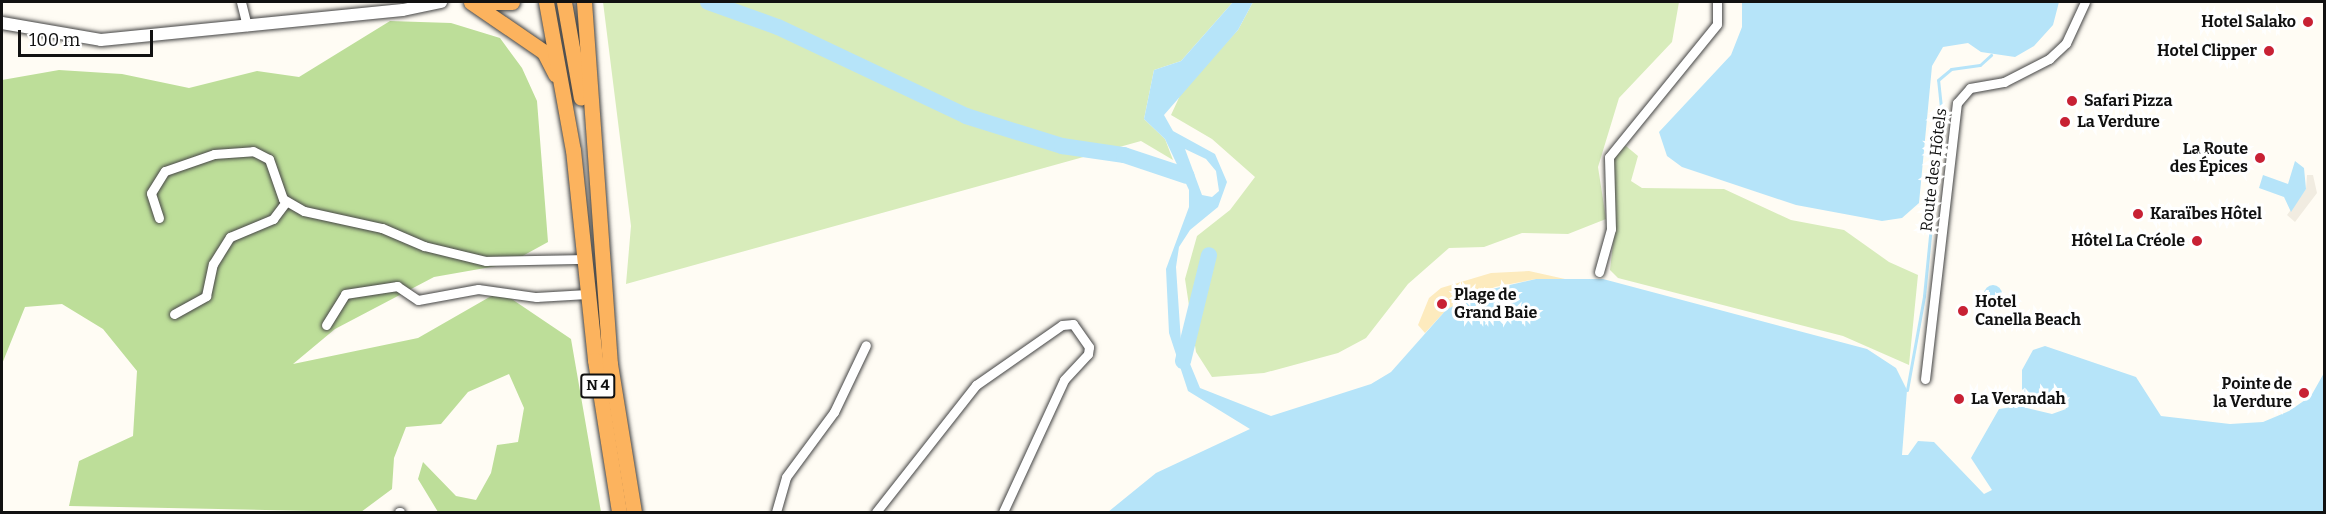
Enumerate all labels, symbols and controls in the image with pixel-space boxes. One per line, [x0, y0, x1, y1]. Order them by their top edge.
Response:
place label: Hotel Salako [2201, 12, 2296, 32]
marker: Hotel Salako [2301, 15, 2315, 29]
scale bar [21, 18, 156, 56]
text: 100 m [29, 29, 80, 51]
place label: Hotel Clipper [2157, 41, 2257, 61]
marker: Hotel Clipper [2262, 44, 2276, 58]
place label: Safari Pizza [2084, 91, 2172, 111]
marker: Safari Pizza [2065, 94, 2079, 108]
street label: Route des Hôtels [1917, 107, 1951, 233]
place label: La Verdure [2077, 112, 2160, 132]
marker: La Verdure [2058, 115, 2072, 129]
place label: La Route des Épices [2170, 139, 2248, 177]
marker: La Route des Épices [2253, 151, 2267, 165]
place label: Karaïbes Hôtel [2150, 204, 2262, 224]
marker: Karaïbes Hôtel [2131, 207, 2145, 221]
place label: Hôtel La Créole [2071, 231, 2185, 251]
marker: Hôtel La Créole [2190, 234, 2204, 248]
place label: Plage de Grand Baie [1454, 285, 1537, 323]
place label: Hotel Canella Beach [1975, 292, 2081, 330]
marker: Plage de Grand Baie [1435, 297, 1449, 311]
marker: Hotel Canella Beach [1956, 304, 1970, 318]
road number: N 4 [580, 374, 616, 398]
place label: Pointe de la Verdure [2213, 374, 2292, 412]
marker: Pointe de la Verdure [2297, 386, 2311, 400]
place label: La Verandah [1971, 389, 2066, 409]
marker: La Verandah [1952, 392, 1966, 406]

